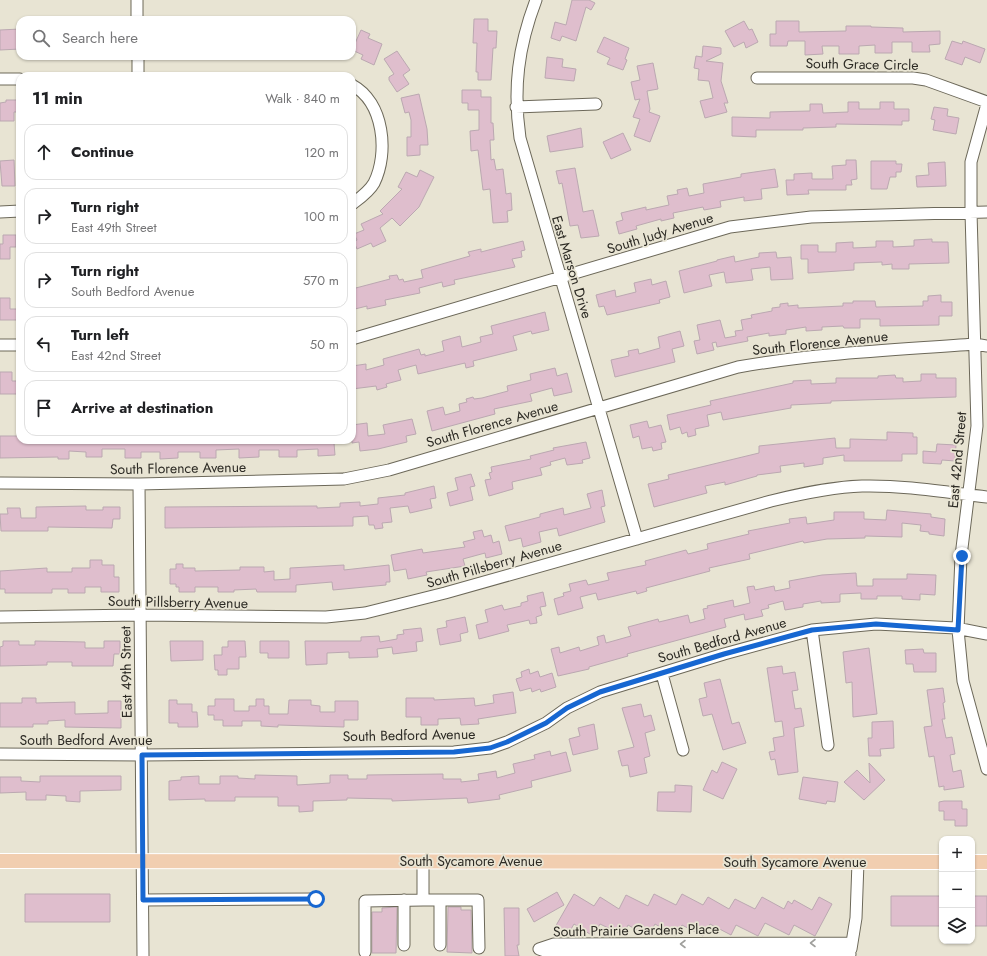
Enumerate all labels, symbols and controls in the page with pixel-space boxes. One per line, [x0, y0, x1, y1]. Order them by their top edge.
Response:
search box [16, 16, 356, 60]
icon: search [30, 27, 52, 49]
text: Search here [62, 27, 138, 49]
street label: South Grace Circle [805, 53, 919, 75]
text: 11 min [32, 86, 83, 110]
text: Walk · 840 m [265, 89, 340, 108]
icon: ahead [33, 141, 55, 163]
text: Continue [71, 141, 134, 163]
text: 120 m [304, 143, 339, 162]
text: Turn right [71, 196, 139, 218]
icon: right [33, 205, 55, 227]
text: 100 m [304, 207, 339, 226]
street label: South Judy Avenue [604, 207, 716, 259]
street label: East Marson Drive [547, 213, 597, 321]
text: East 49th Street [71, 218, 157, 237]
text: Turn right [71, 260, 139, 282]
icon: right [33, 269, 55, 291]
text: 570 m [303, 271, 339, 290]
text: South Bedford Avenue [71, 282, 194, 301]
text: Turn left [71, 324, 129, 346]
street label: South Florence Avenue [751, 326, 889, 360]
icon: left [33, 333, 55, 355]
text: 50 m [310, 335, 339, 354]
text: East 42nd Street [71, 346, 161, 365]
street label: South Florence Avenue [424, 396, 560, 452]
icon: arrive [33, 397, 55, 419]
text: Arrive at destination [71, 397, 213, 419]
street label: East 42nd Street [943, 410, 971, 509]
street label: South Florence Avenue [110, 457, 246, 479]
street label: South Pillsberry Avenue [424, 535, 564, 593]
route end [953, 547, 971, 565]
street label: South Pillsberry Avenue [108, 591, 248, 613]
street label: South Bedford Avenue [655, 612, 789, 668]
street label: East 49th Street [115, 625, 137, 718]
street label: South Bedford Avenue [342, 724, 476, 746]
street label: South Bedford Avenue [20, 730, 152, 750]
map controls [939, 836, 975, 944]
button: + [939, 836, 975, 872]
street label: South Sycamore Avenue [400, 851, 542, 871]
street label: South Sycamore Avenue [724, 852, 866, 872]
button: − [939, 872, 975, 908]
route start [307, 890, 325, 908]
button: layers [939, 908, 975, 944]
street label: South Prairie Gardens Place [553, 919, 719, 941]
one-way arrow [810, 939, 816, 947]
one-way arrow [680, 940, 686, 948]

